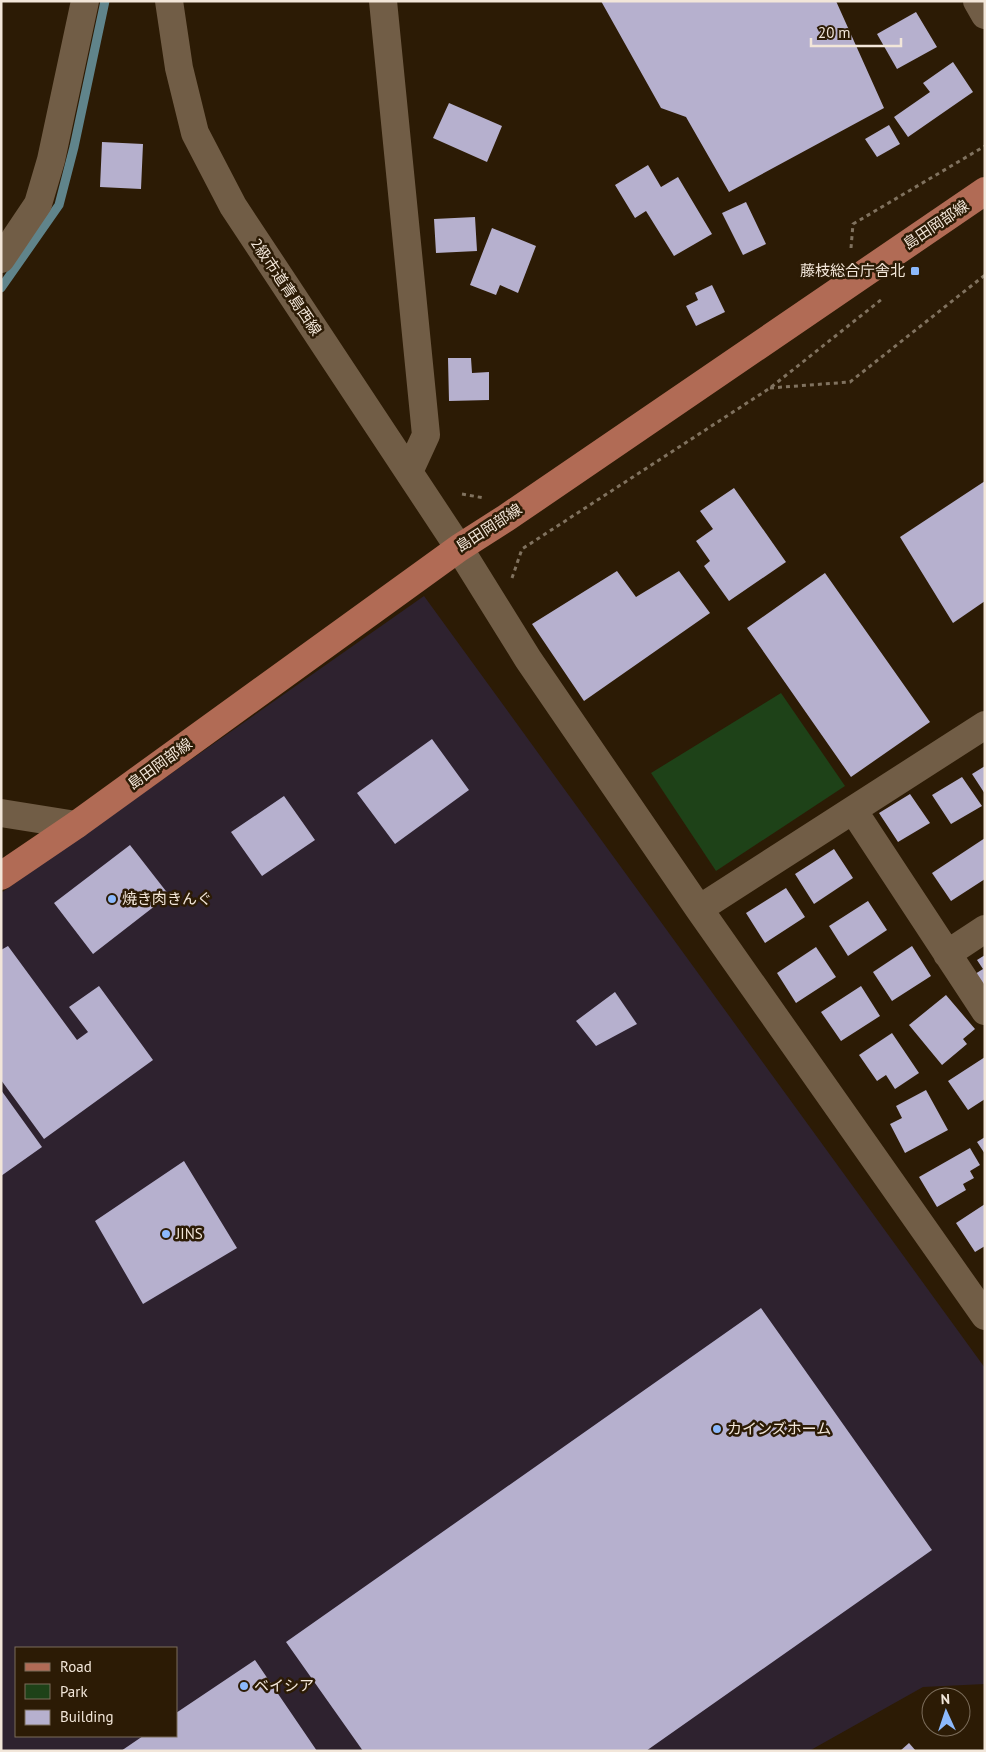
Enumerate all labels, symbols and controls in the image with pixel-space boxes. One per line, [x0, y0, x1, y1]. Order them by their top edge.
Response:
scale bar [811, 15, 901, 47]
text: 20 m [818, 23, 851, 42]
street label: 島田岡部線 [899, 196, 972, 253]
street label: 2級市道青島西線 [247, 234, 326, 339]
place label: 藤枝総合庁舎北 [800, 261, 905, 280]
marker: 藤枝総合庁舎北 [909, 265, 921, 277]
street label: 島田岡部線 [452, 499, 525, 556]
street label: 島田岡部線 [124, 734, 196, 793]
place label: 焼き肉きんぐ [122, 889, 212, 908]
marker: 焼き肉きんぐ [106, 893, 118, 905]
place label: JINS [175, 1224, 203, 1243]
marker: JINS [160, 1228, 172, 1240]
place label: カインズホーム [727, 1419, 831, 1438]
marker: カインズホーム [711, 1423, 723, 1435]
legend [15, 1647, 178, 1737]
text: Road [60, 1657, 92, 1676]
place label: ベイシア [254, 1676, 314, 1695]
marker: ベイシア [238, 1680, 250, 1692]
text: Park [60, 1682, 88, 1701]
north arrow [921, 1687, 971, 1737]
text: N [940, 1690, 950, 1708]
text: Building [60, 1707, 114, 1726]

